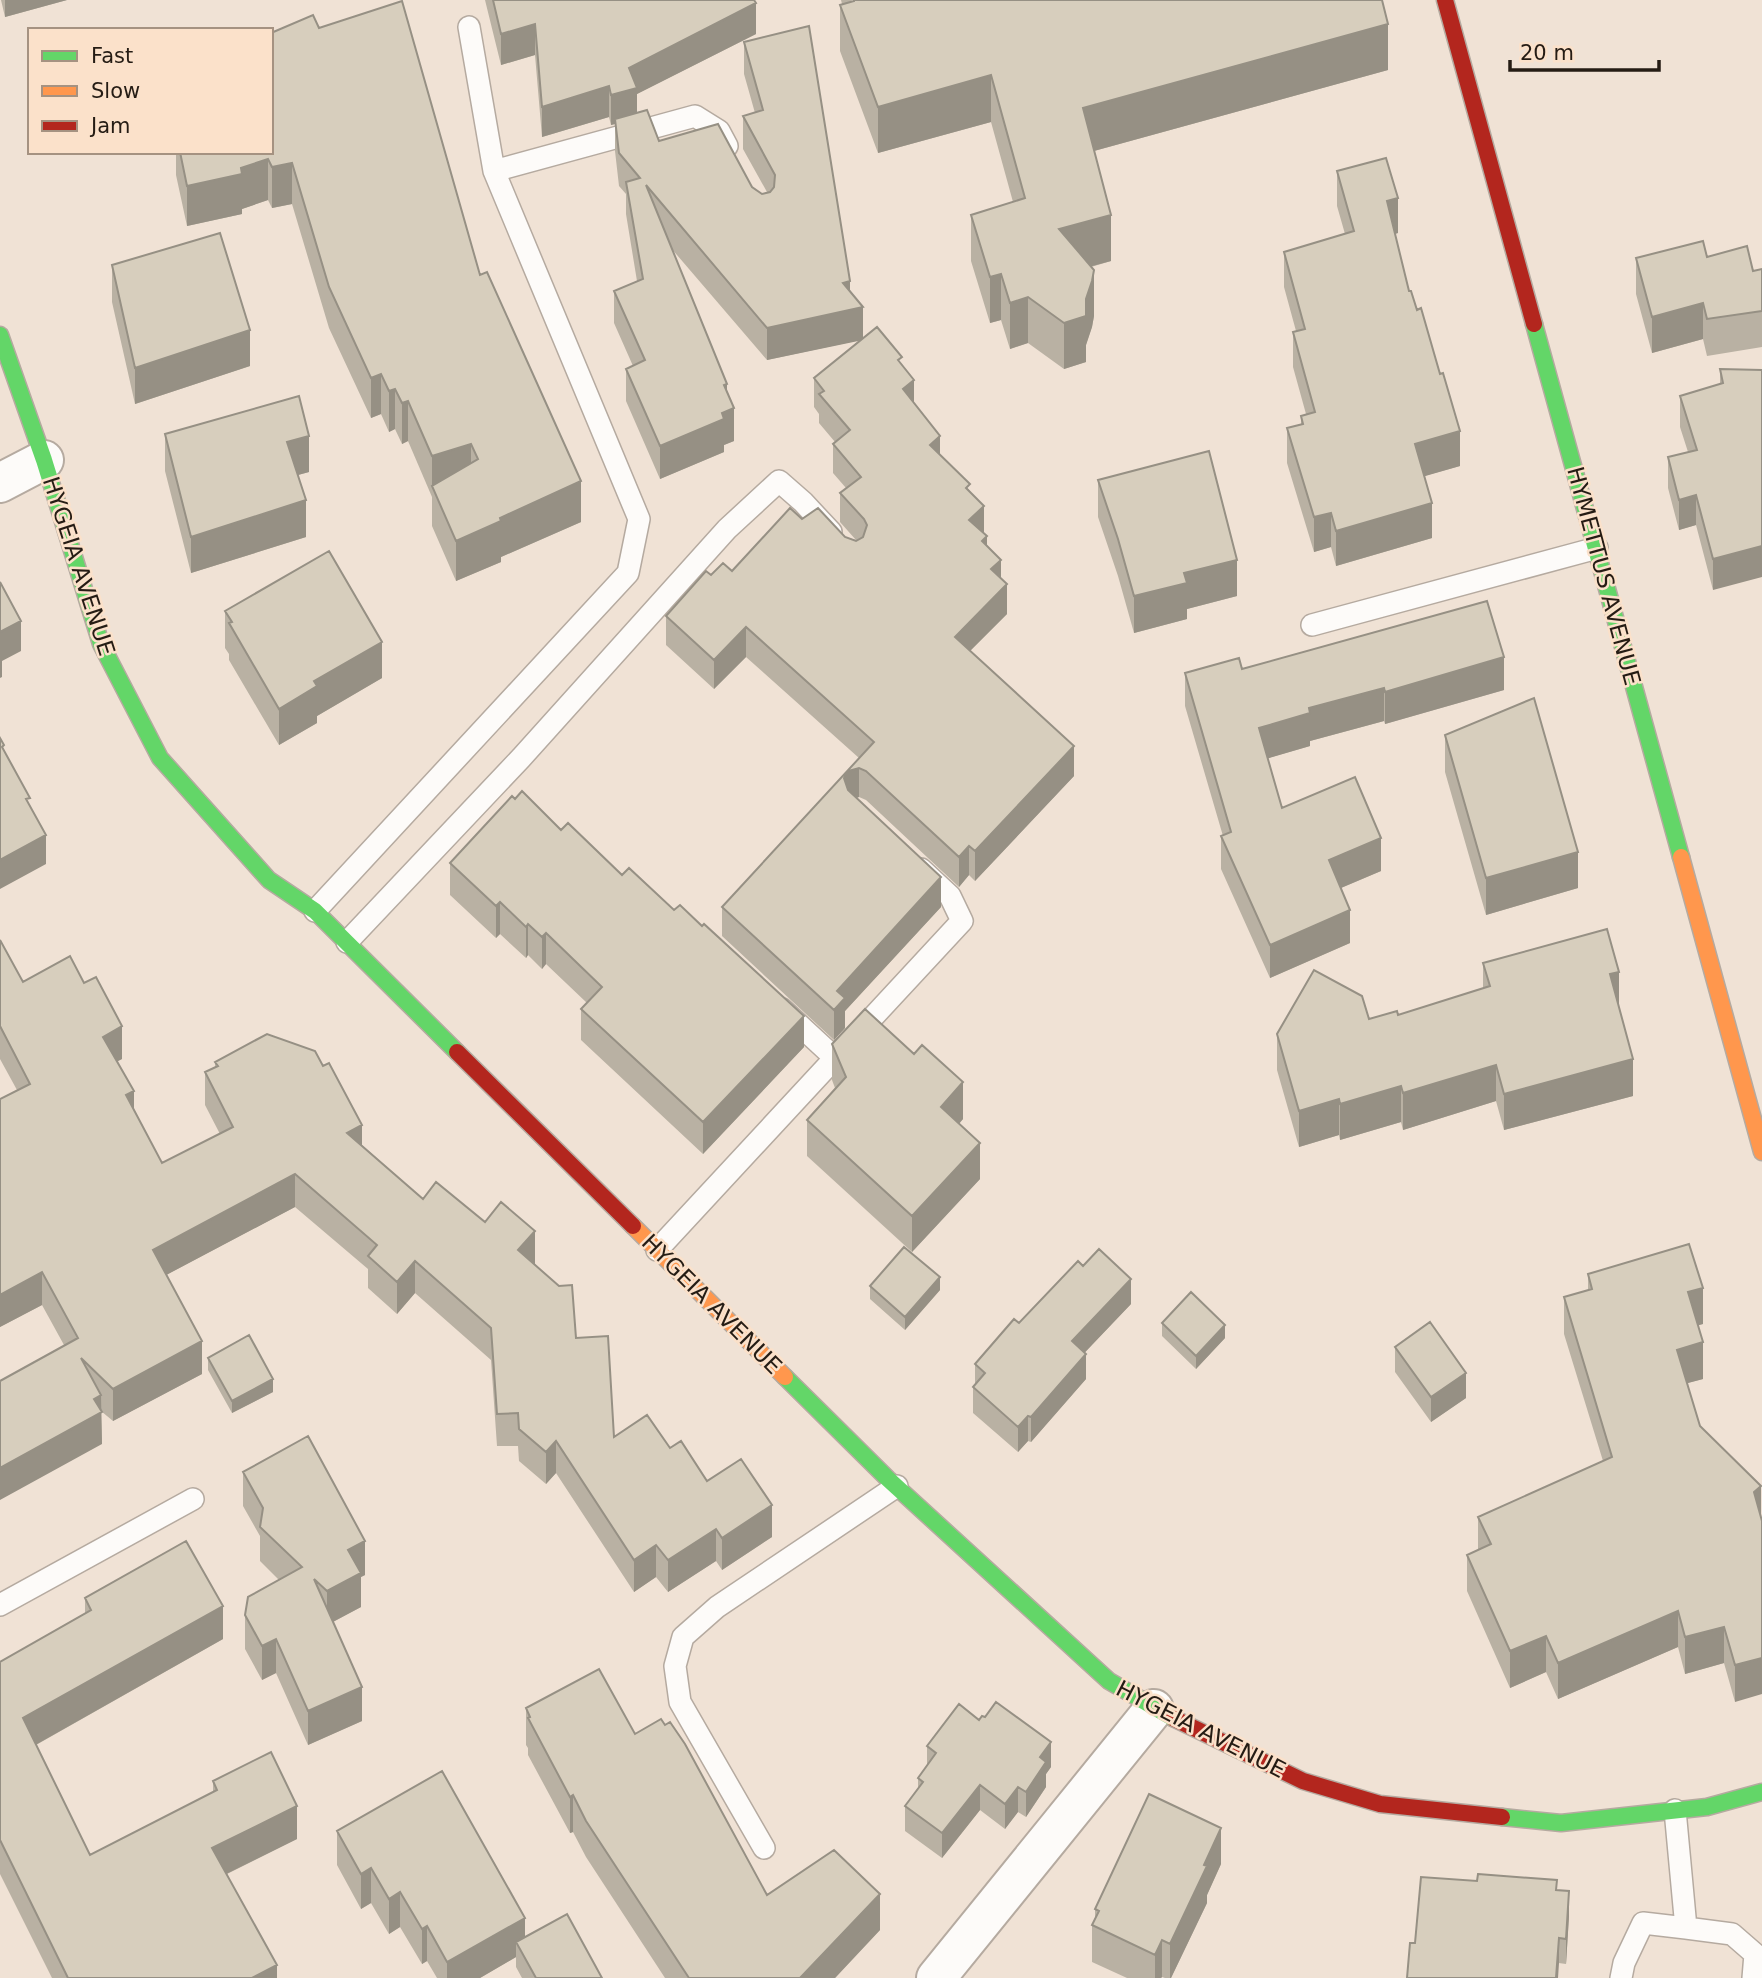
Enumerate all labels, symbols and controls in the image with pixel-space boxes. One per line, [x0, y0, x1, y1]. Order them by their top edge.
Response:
legend [28, 28, 273, 154]
scale bar [1510, 28, 1659, 72]
text: 20 m [1520, 41, 1574, 65]
text: Fast [91, 44, 133, 68]
text: Slow [91, 79, 140, 103]
text: Jam [89, 114, 131, 138]
street label: HYMETTUS AVENUE [1562, 464, 1646, 688]
street label: HYGEIA AVENUE [38, 473, 120, 659]
street label: HYGEIA AVENUE [637, 1229, 787, 1379]
street label: HYGEIA AVENUE [1112, 1675, 1290, 1783]

